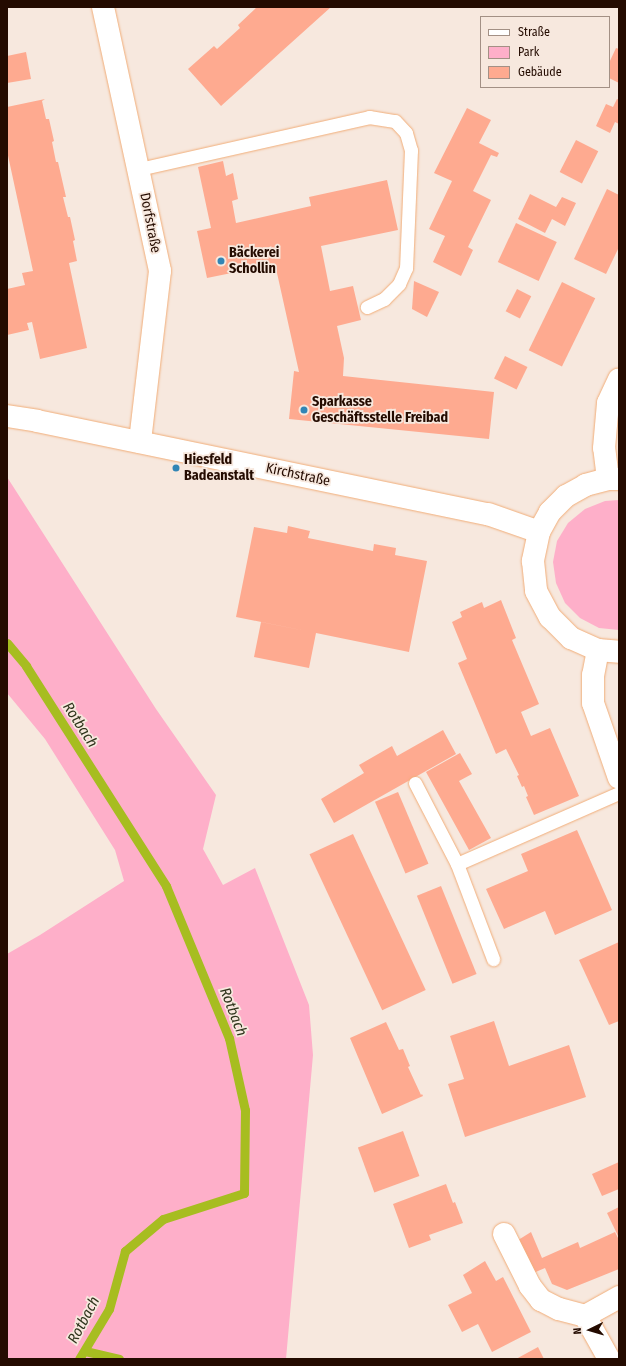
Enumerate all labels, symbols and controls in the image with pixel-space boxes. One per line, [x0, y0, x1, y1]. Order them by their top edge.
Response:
legend [480, 16, 610, 88]
text: Straße [518, 25, 550, 39]
text: Park [518, 45, 539, 59]
text: Gebäude [518, 65, 562, 79]
street label: Dorfstraße [136, 192, 164, 254]
place label: Bäckerei Schollin [229, 245, 279, 278]
marker: Bäckerei Schollin [216, 256, 226, 266]
place label: Sparkasse Geschäftsstelle Freibad [312, 394, 448, 426]
marker: Sparkasse Geschäftsstelle Freibad [299, 405, 309, 415]
place label: Hiesfeld Badeanstalt [184, 452, 254, 484]
street label: Kirchstraße [264, 460, 332, 490]
marker: Hiesfeld Badeanstalt [171, 463, 181, 473]
water label: Rotbach [59, 699, 101, 751]
water label: Rotbach [216, 985, 250, 1039]
water label: Rotbach [64, 1293, 104, 1347]
north arrow [570, 1310, 610, 1350]
text: N [571, 1327, 584, 1335]

